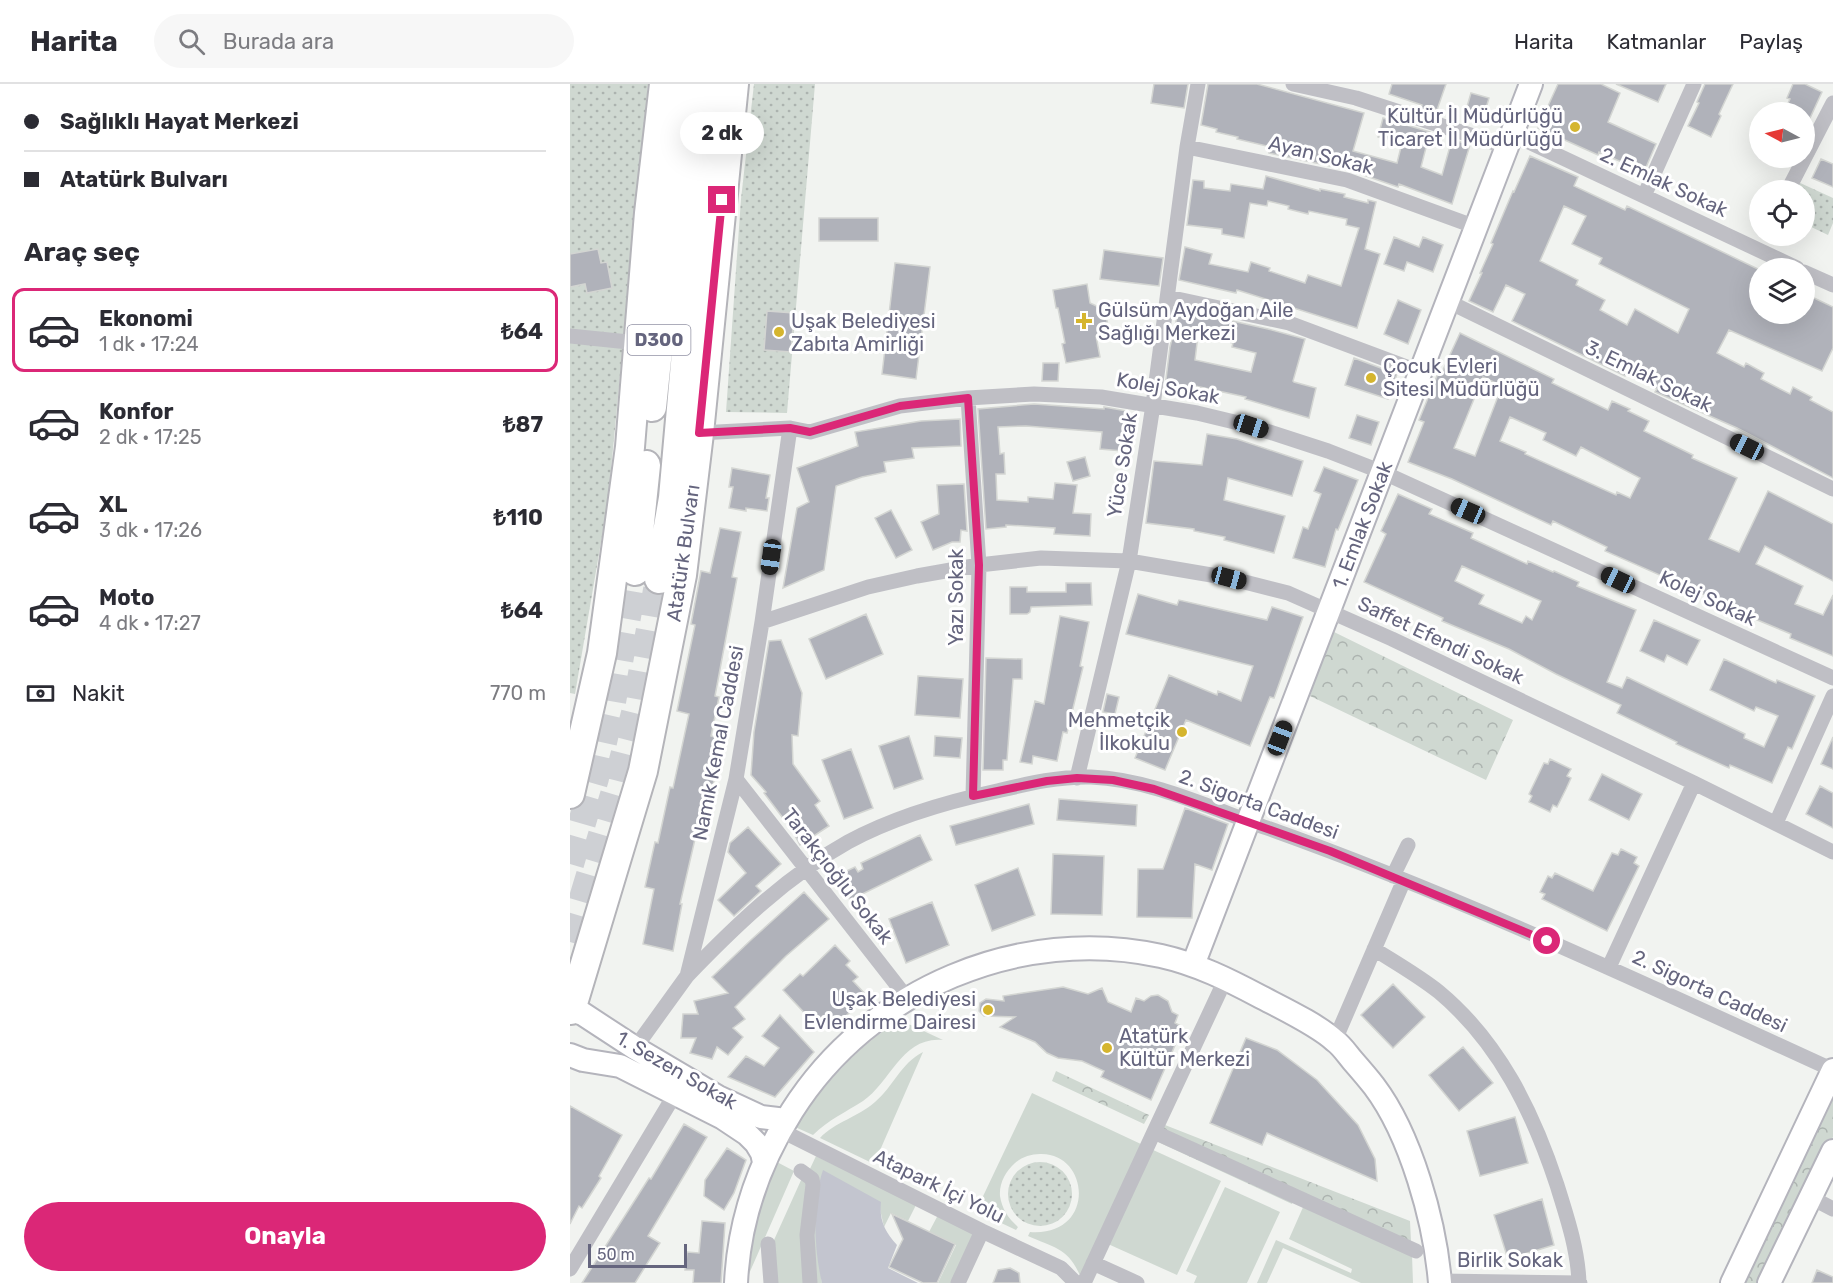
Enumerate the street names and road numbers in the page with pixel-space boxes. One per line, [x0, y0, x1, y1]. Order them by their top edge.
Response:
street label: Ayan Sokak [1266, 130, 1376, 180]
street label: 2. Emlak Sokak [1596, 142, 1732, 222]
road number: D300 [628, 325, 691, 355]
street label: 3. Emlak Sokak [1582, 335, 1717, 417]
street label: Kolej Sokak [1115, 367, 1222, 409]
street label: Yüce Sokak [1102, 410, 1142, 519]
street label: 1. Emlak Sokak [1327, 457, 1398, 592]
street label: Atatürk Bulvarı [661, 483, 705, 623]
street label: Yazı Sokak [944, 548, 968, 646]
street label: Kolej Sokak [1656, 565, 1761, 631]
street label: Saffet Efendi Sokak [1354, 591, 1529, 689]
street label: Namık Kemal Caddesi [687, 643, 749, 843]
street label: 2. Sigorta Caddesi [1176, 764, 1342, 844]
street label: Tarakçıoğlu Sokak [778, 803, 899, 949]
street label: 2. Sigorta Caddesi [1629, 945, 1791, 1037]
street label: 1. Sezen Sokak [612, 1026, 742, 1115]
street label: Atapark İçi Yolu [870, 1144, 1008, 1228]
street label: Birlik Sokak [1457, 1248, 1564, 1272]

